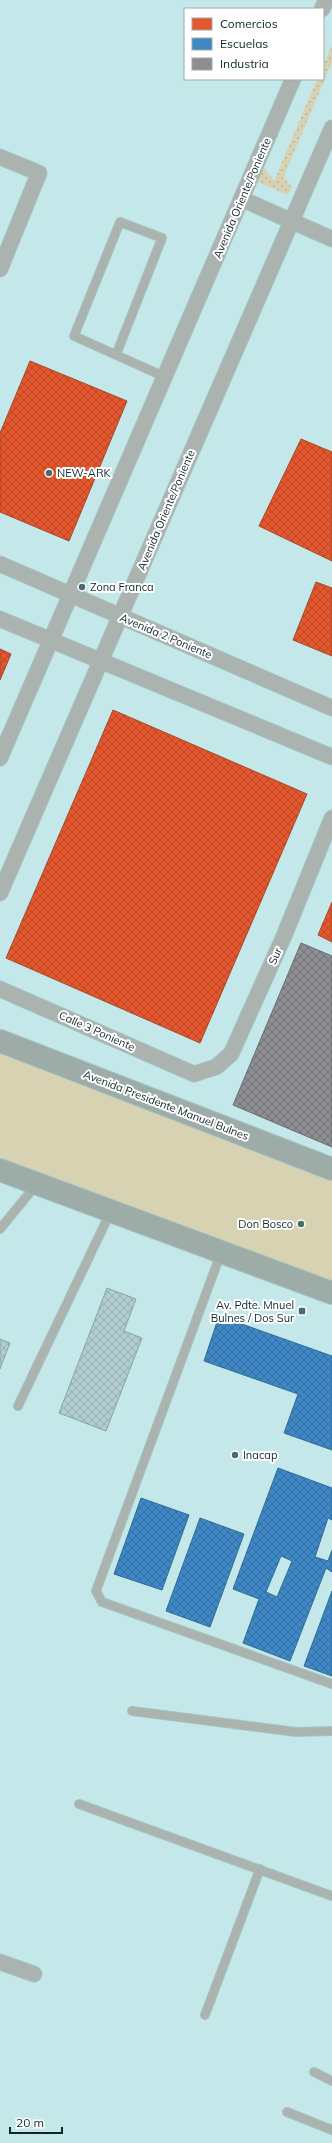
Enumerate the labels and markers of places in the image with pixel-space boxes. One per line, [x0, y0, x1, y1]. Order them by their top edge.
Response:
place label: NEW-ARK [57, 466, 112, 480]
marker: NEW-ARK [44, 468, 54, 478]
place label: Zona Franca [90, 580, 154, 594]
marker: Zona Franca [77, 582, 87, 592]
place label: Don Bosco [238, 1217, 293, 1231]
marker: Don Bosco [296, 1219, 306, 1229]
place label: Av. Pdte. Mnuel Bulnes / Dos Sur [211, 1298, 294, 1325]
marker: Av. Pdte. Mnuel Bulnes / Dos Sur [297, 1306, 307, 1316]
place label: Inacap [243, 1448, 278, 1462]
marker: Inacap [230, 1450, 240, 1460]

